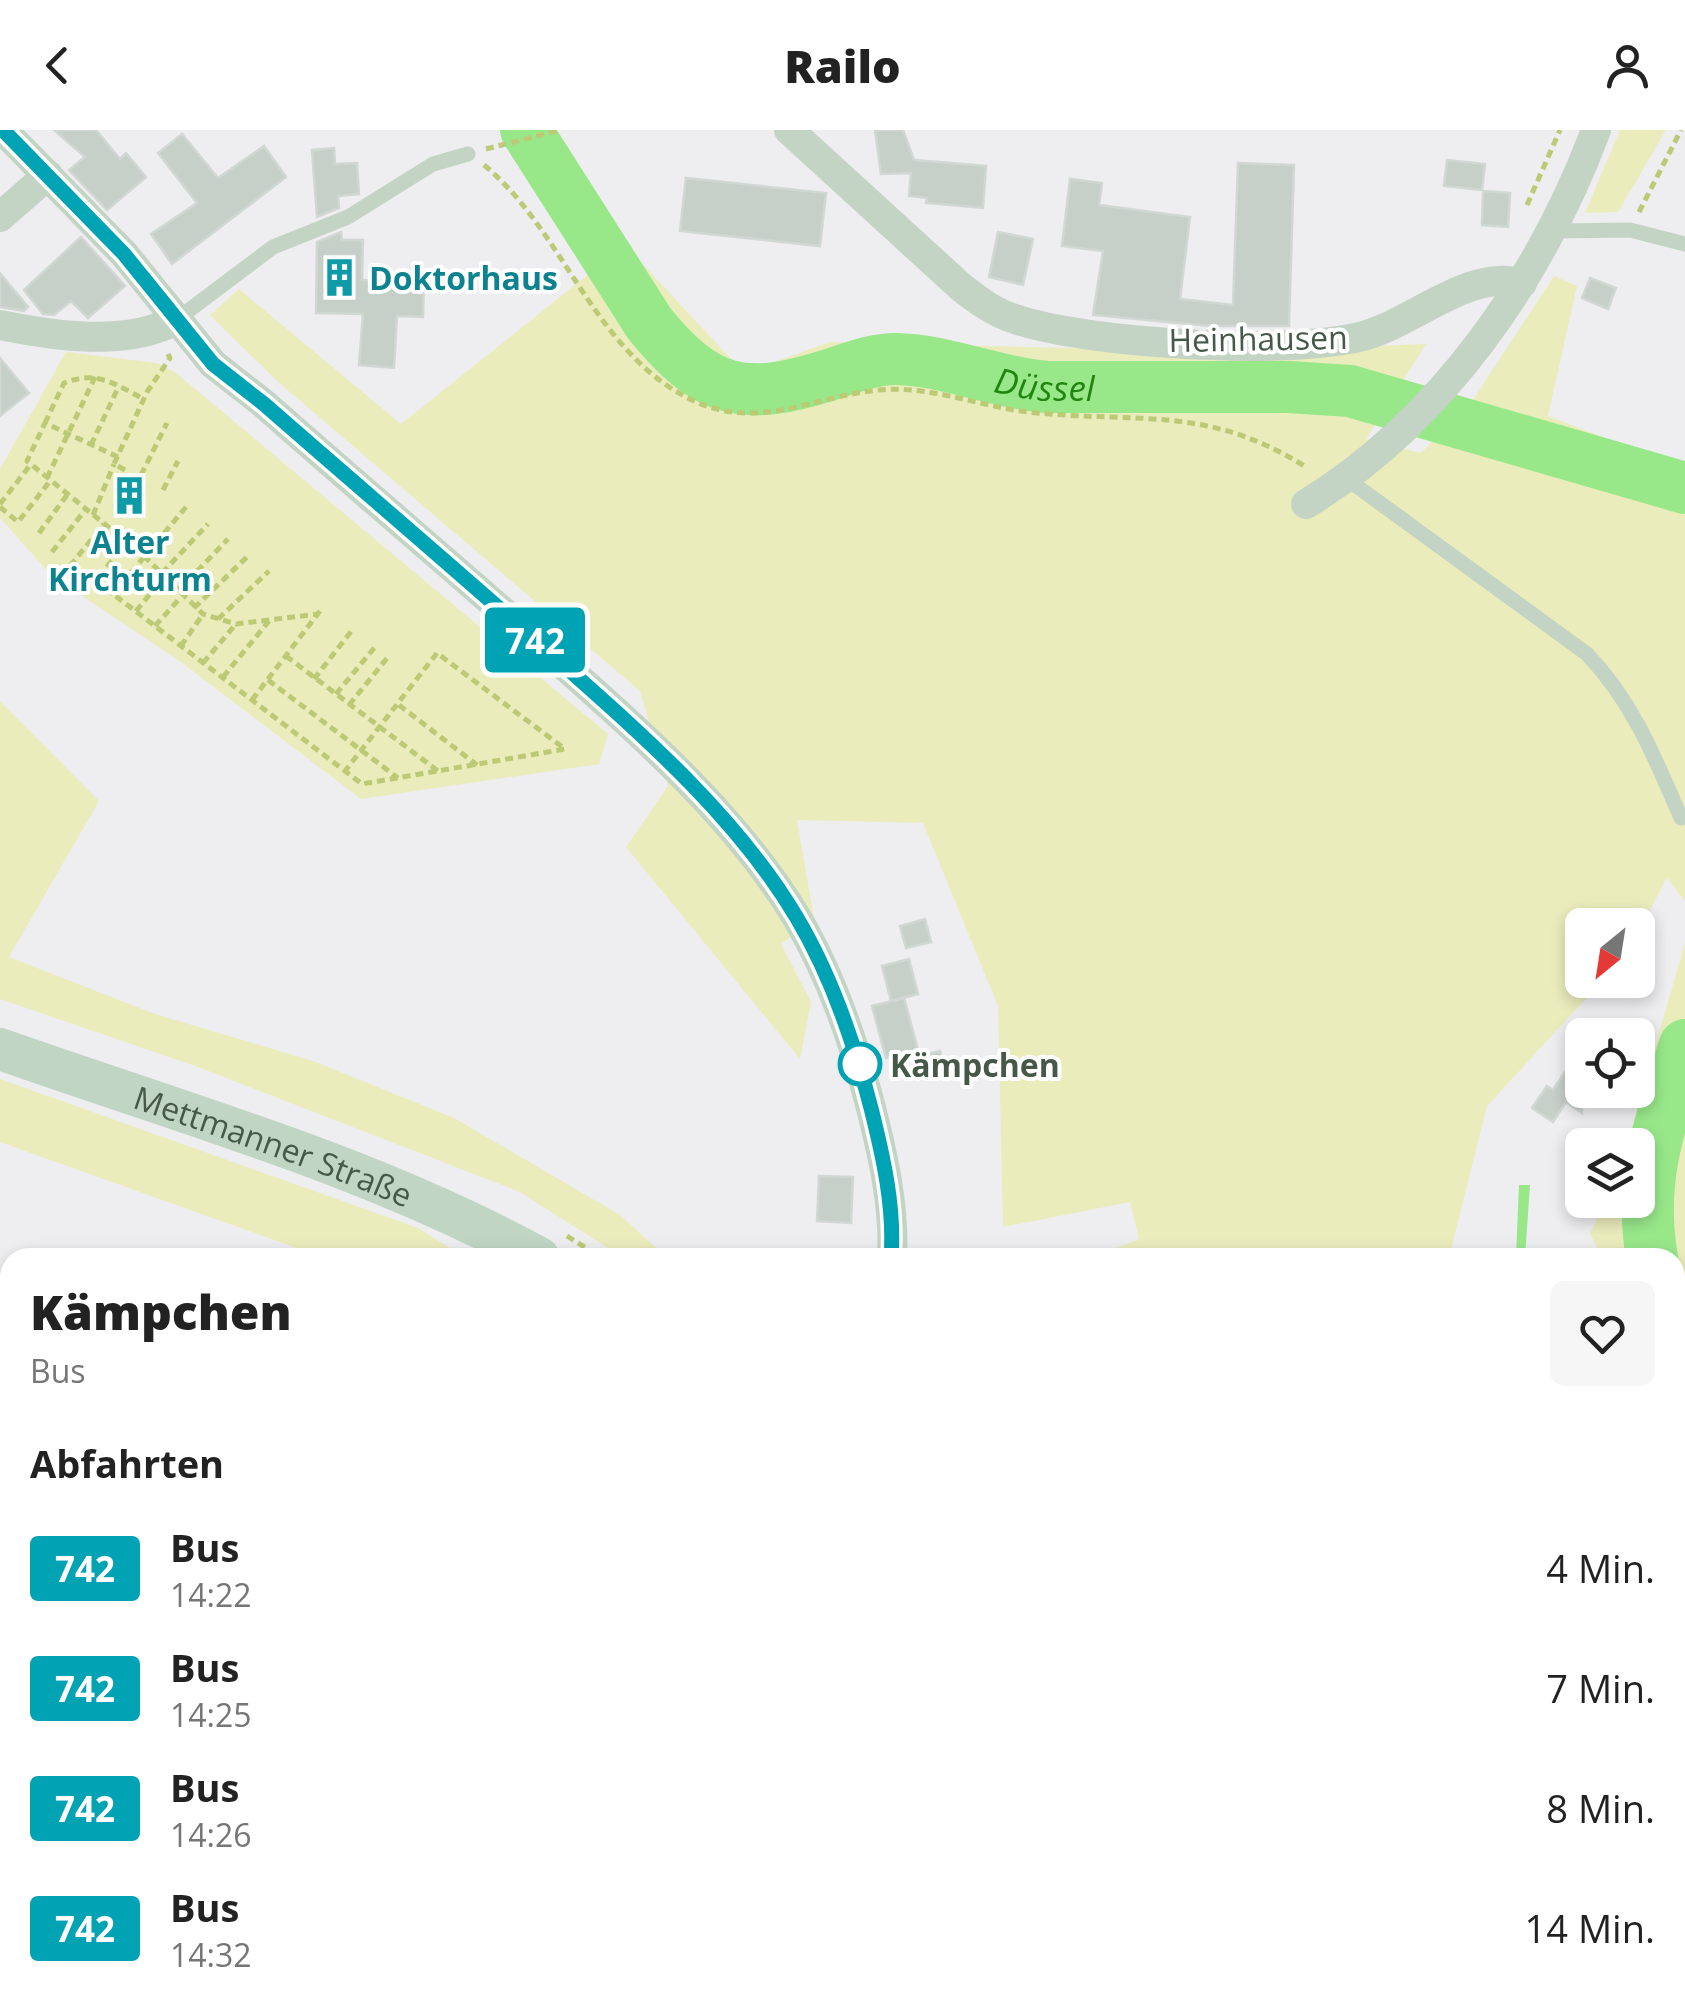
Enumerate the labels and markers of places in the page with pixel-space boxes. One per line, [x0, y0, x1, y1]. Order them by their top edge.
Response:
building icon: Doktorhaus [318, 256, 360, 298]
place label: Doktorhaus [369, 256, 558, 299]
building icon: Alter Kirchturm [109, 475, 151, 517]
place label: Alter Kirchturm [48, 520, 212, 600]
marker: Kämpchen [839, 1043, 881, 1085]
place label: Kämpchen [890, 1043, 1060, 1086]

